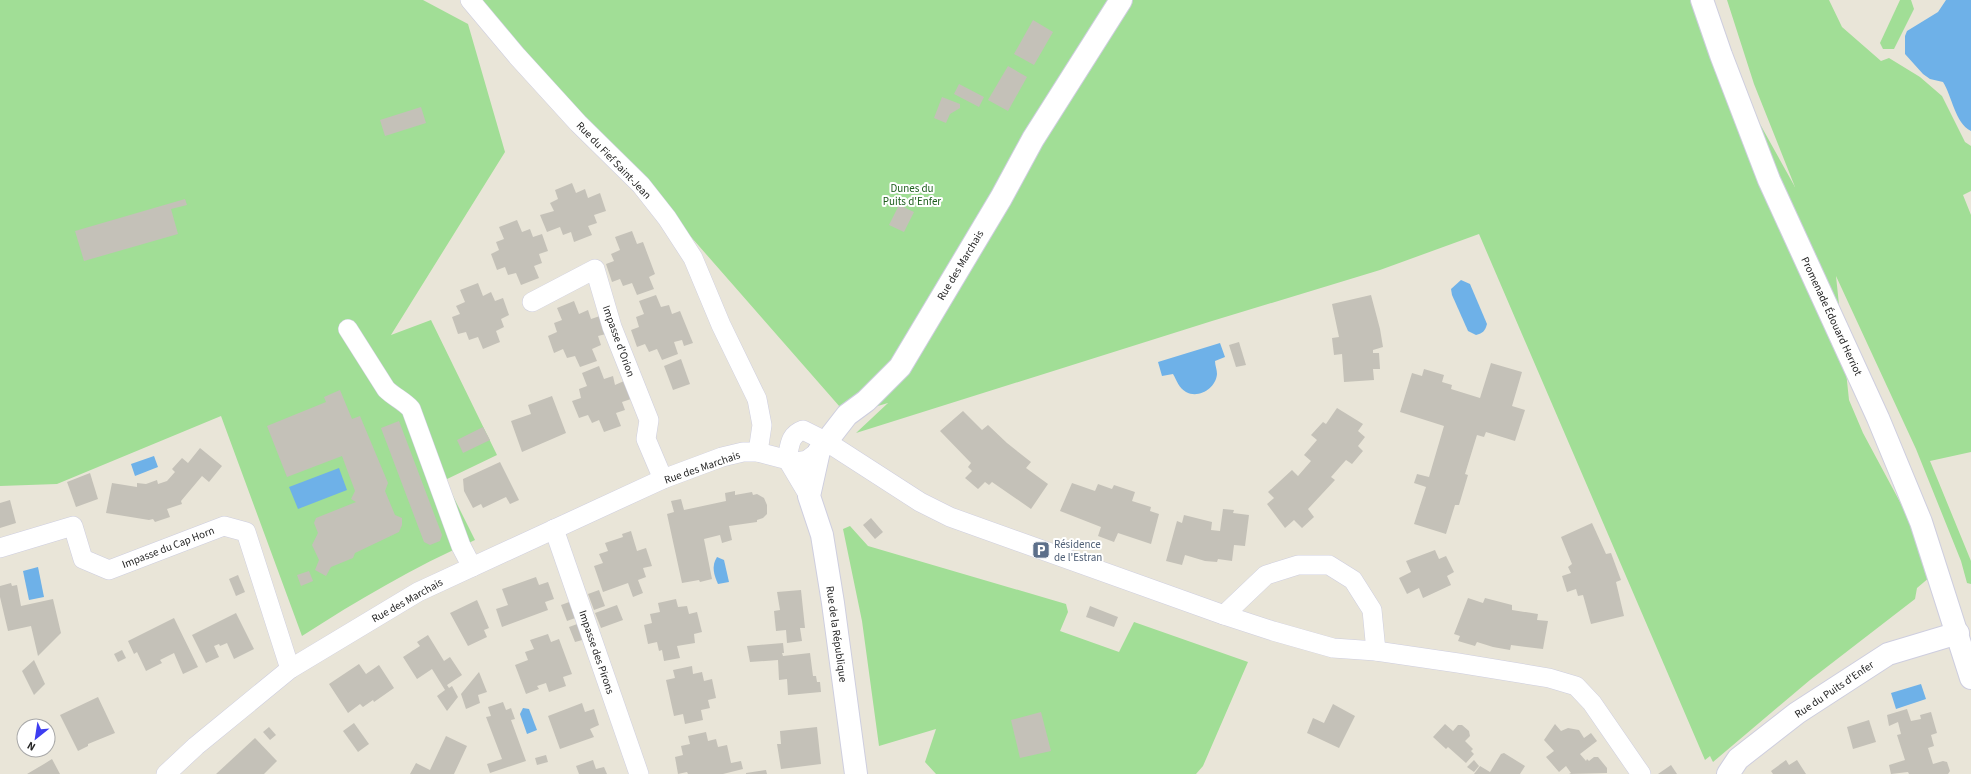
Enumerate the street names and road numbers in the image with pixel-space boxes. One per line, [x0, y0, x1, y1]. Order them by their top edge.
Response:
street label: Rue du Fief Saint-Jean [573, 118, 654, 202]
street label: Rue des Marchais [934, 227, 987, 303]
street label: Promenade Édouard Herriot [1797, 254, 1866, 378]
street label: Impasse d'Orion [599, 303, 638, 379]
street label: Rue des Marchais [662, 447, 742, 487]
street label: Impasse du Cap Horn [120, 523, 217, 572]
street label: Rue des Marchais [369, 574, 446, 626]
street label: Rue de la République [822, 585, 851, 684]
street label: Impasse des Pirons [575, 608, 618, 697]
street label: Rue du Puits d'Enfer [1792, 657, 1877, 722]

